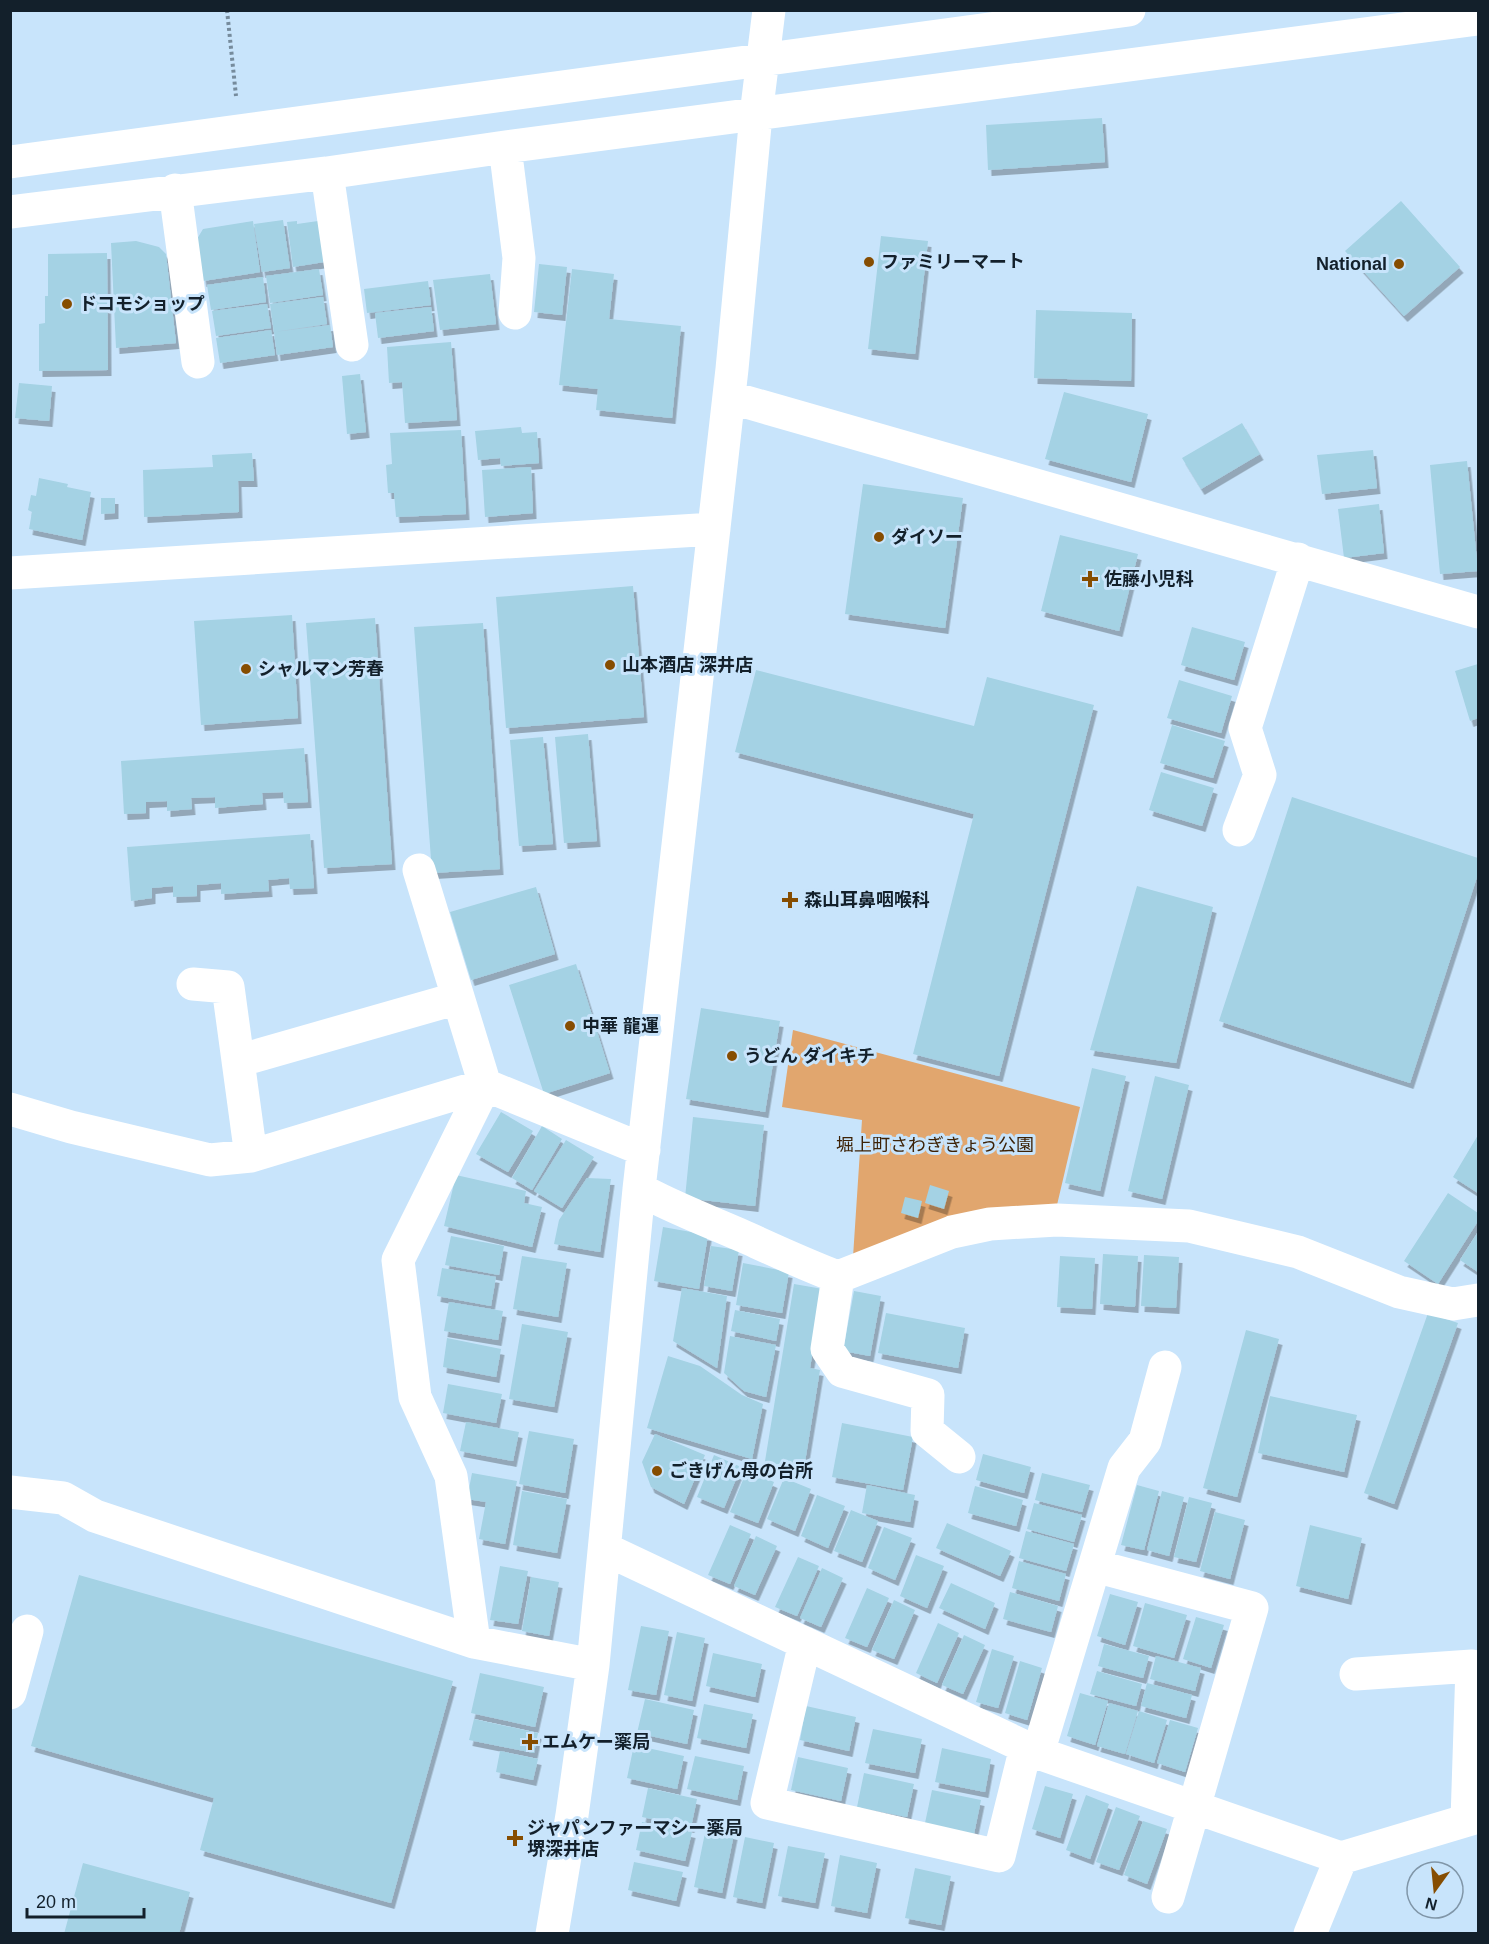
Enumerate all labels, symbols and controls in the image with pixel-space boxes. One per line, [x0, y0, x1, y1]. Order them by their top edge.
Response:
place label: ファミリーマート [881, 252, 1025, 272]
place label: National [1316, 254, 1387, 274]
marker: ファミリーマート [862, 255, 876, 269]
marker: National [1392, 257, 1406, 271]
place label: ドコモショップ [79, 294, 205, 314]
marker: ドコモショップ [60, 297, 74, 311]
place label: ダイソー [891, 527, 963, 547]
marker: ダイソー [872, 530, 886, 544]
place label: 佐藤小児科 [1104, 569, 1194, 589]
marker: 佐藤小児科 [1081, 570, 1099, 588]
place label: 山本酒店 深井店 [622, 655, 753, 675]
marker: 山本酒店 深井店 [603, 658, 617, 672]
place label: シャルマン芳春 [258, 659, 384, 679]
marker: シャルマン芳春 [239, 662, 253, 676]
place label: 森山耳鼻咽喉科 [804, 890, 930, 910]
marker: 森山耳鼻咽喉科 [781, 891, 799, 909]
place label: 中華 龍運 [582, 1016, 659, 1036]
marker: 中華 龍運 [563, 1019, 577, 1033]
place label: うどん ダイキチ [744, 1046, 875, 1066]
marker: うどん ダイキチ [725, 1049, 739, 1063]
park label: 堀上町さわぎきょう公園 [836, 1135, 1034, 1155]
place label: ごきげん母の台所 [669, 1461, 813, 1481]
marker: ごきげん母の台所 [650, 1464, 664, 1478]
place label: エムケー薬局 [542, 1732, 650, 1752]
marker: エムケー薬局 [523, 1735, 537, 1749]
place label: ジャパンファーマシー薬局 堺深井店 [527, 1818, 742, 1859]
marker: ジャパンファーマシー薬局 堺深井店 [508, 1831, 522, 1845]
north arrow [1405, 1860, 1465, 1920]
scale bar [27, 1881, 144, 1919]
text: 20 m [36, 1892, 76, 1912]
text: N [1423, 1894, 1439, 1914]

